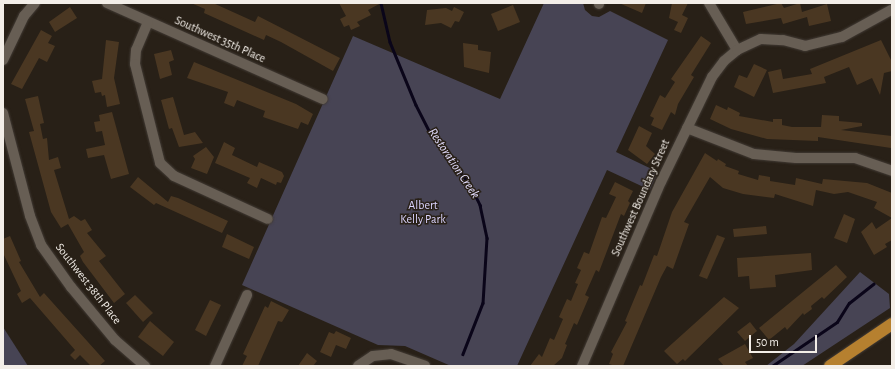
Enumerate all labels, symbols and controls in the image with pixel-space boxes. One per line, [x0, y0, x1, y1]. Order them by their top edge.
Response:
street label: Southwest 35th Place [172, 14, 268, 66]
water label: Restoration Creek [424, 126, 482, 202]
street label: Southwest Boundary Street [609, 137, 673, 259]
park label: Albert Kelly Park [400, 199, 446, 227]
street label: Southwest 38th Place [52, 241, 124, 327]
scale bar [751, 327, 819, 353]
text: 50 m [756, 336, 779, 348]

